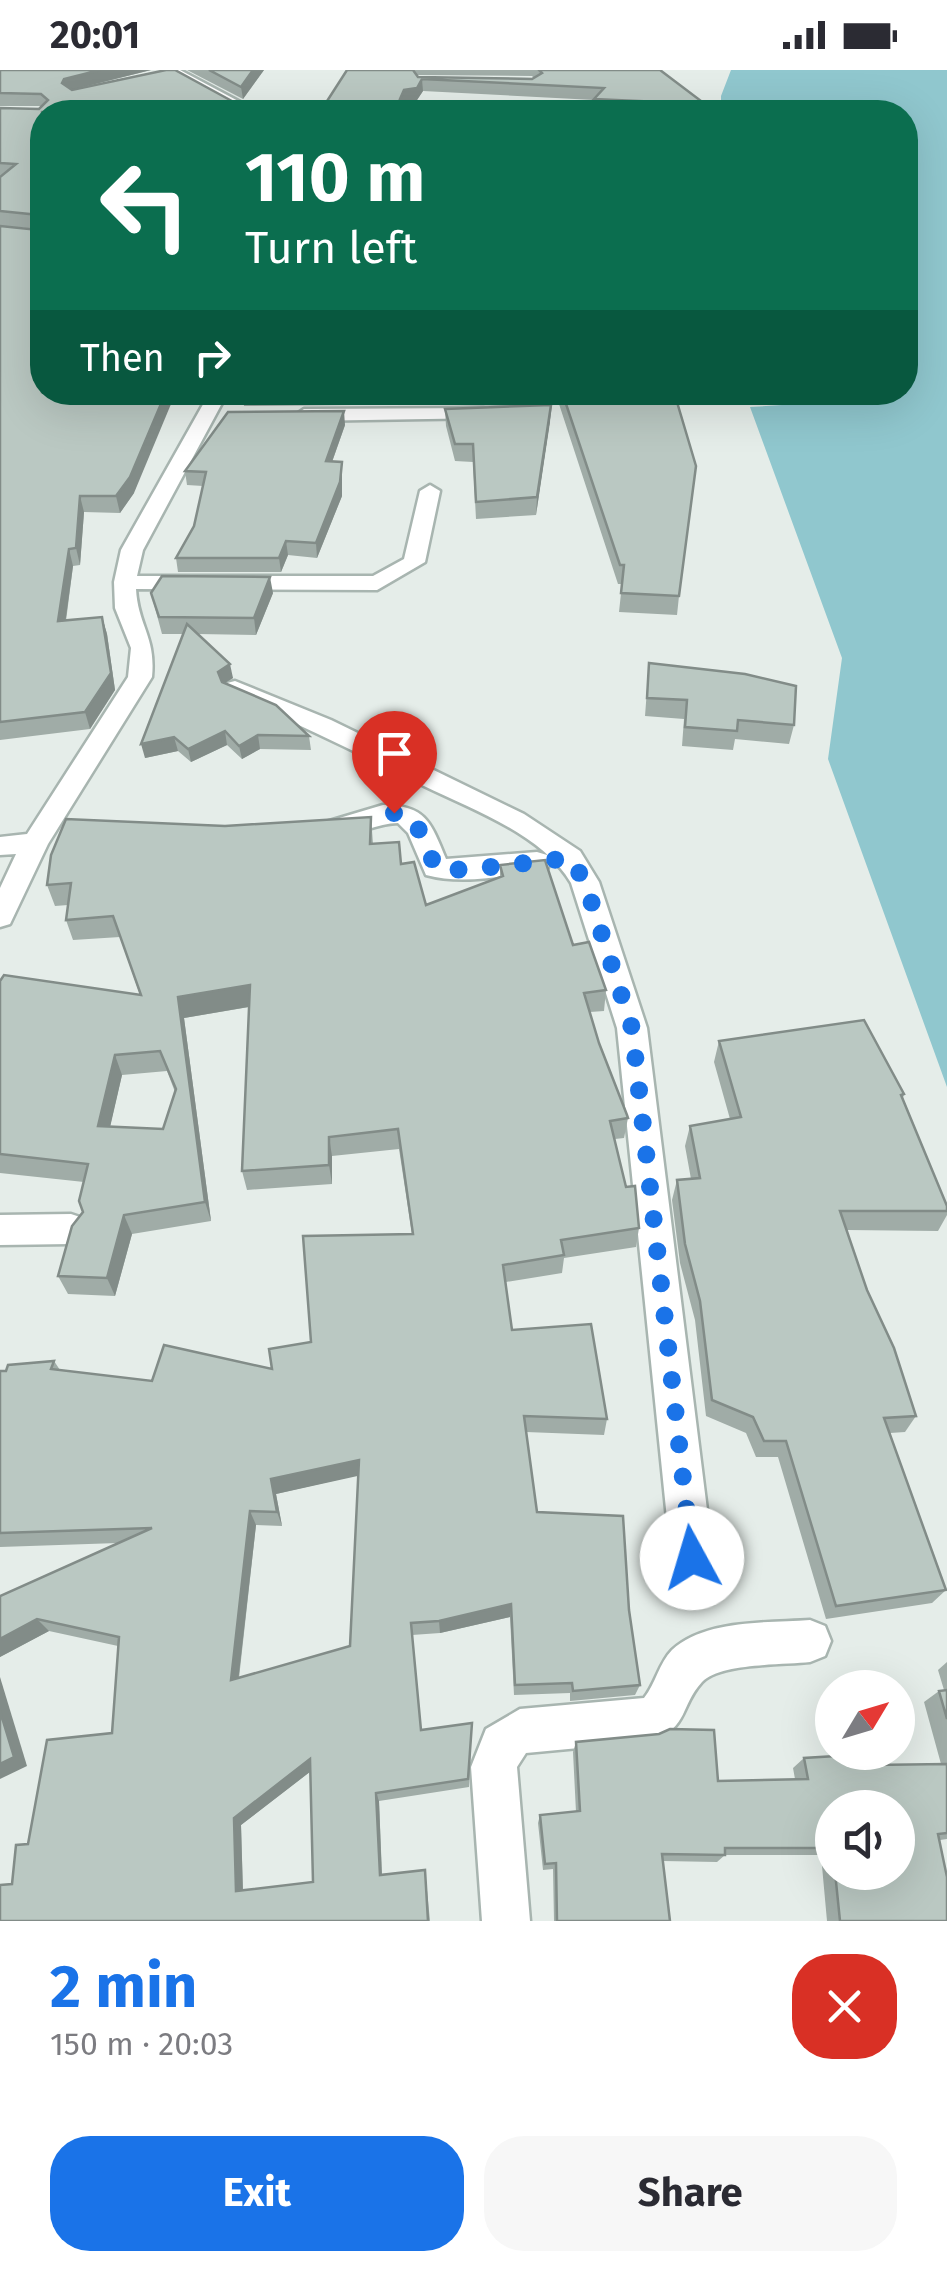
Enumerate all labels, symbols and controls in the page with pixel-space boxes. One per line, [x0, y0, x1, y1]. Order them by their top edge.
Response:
text: 20:01 [50, 12, 140, 58]
text: 110 m [245, 136, 425, 220]
icon: left [80, 140, 210, 270]
text: Turn left [245, 221, 417, 275]
icon: right [185, 330, 240, 385]
text: Then [80, 335, 165, 381]
pin [352, 711, 437, 814]
icon: arrive [367, 726, 422, 781]
position arrow [640, 1506, 744, 1610]
north arrow [815, 1670, 915, 1770]
map controls [815, 1670, 915, 1890]
button: sound [815, 1790, 915, 1890]
text: 2 min [50, 1951, 197, 2023]
button: close [792, 1954, 897, 2059]
text: 150 m · 20:03 [50, 2025, 233, 2063]
button: Exit [50, 2136, 464, 2251]
button: Share [484, 2136, 897, 2251]

